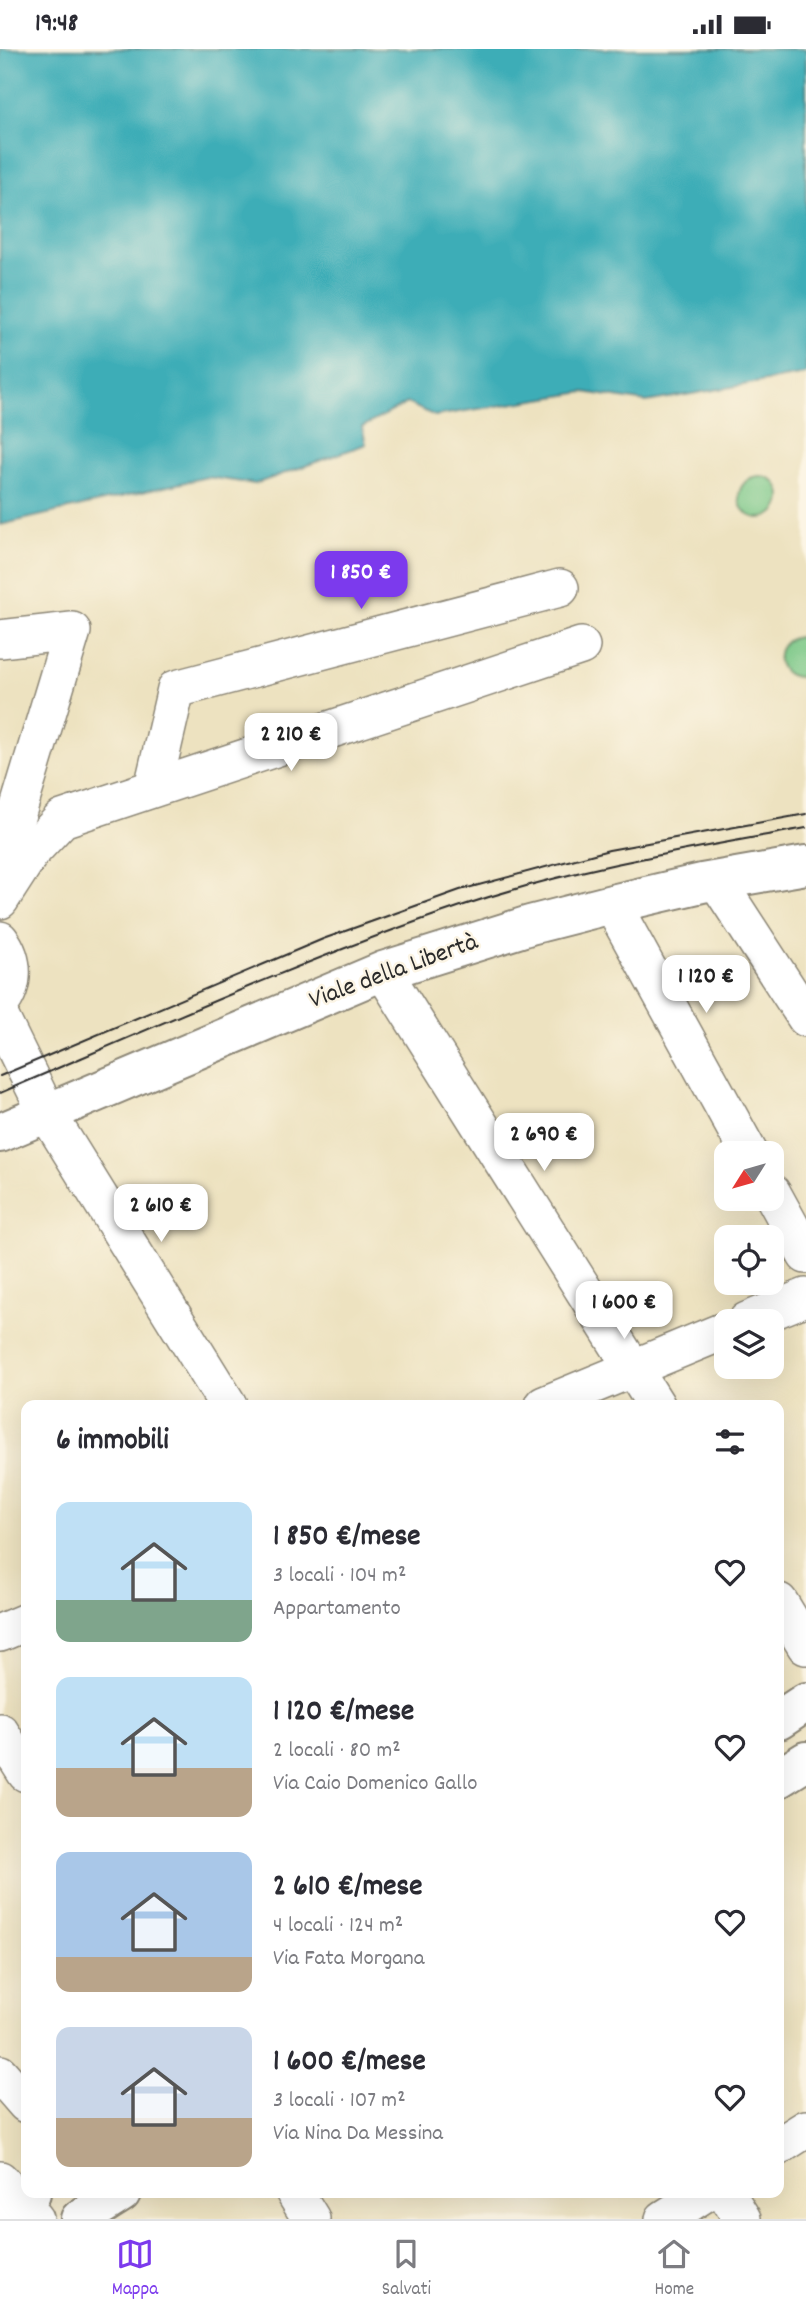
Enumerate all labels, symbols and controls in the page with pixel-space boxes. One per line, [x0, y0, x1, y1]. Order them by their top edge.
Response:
text: 19:48 [35, 6, 78, 43]
pin: 1 850 € [296, 552, 426, 611]
text: 1 850 € [331, 557, 391, 590]
pin: 2 210 € [226, 713, 356, 773]
text: 2 210 € [260, 719, 322, 752]
street label: Viale della Libertà [304, 924, 484, 1020]
pin: 1 120 € [641, 955, 771, 1015]
text: 1 120 € [678, 961, 734, 994]
pin: 2 690 € [479, 1113, 609, 1173]
text: 2 690 € [510, 1119, 578, 1152]
north arrow [714, 1141, 784, 1211]
map controls [714, 1141, 784, 1379]
pin: 2 610 € [96, 1185, 226, 1244]
text: 2 610 € [130, 1190, 192, 1223]
button: locate [714, 1225, 784, 1295]
pin: 1 600 € [559, 1281, 689, 1341]
text: 1 600 € [592, 1287, 656, 1320]
button: layers [714, 1309, 784, 1379]
text: 6 immobili [56, 1421, 169, 1464]
icon: filters [711, 1423, 749, 1461]
text: 1 850 €/mese [273, 1517, 421, 1560]
icon: home [112, 1530, 196, 1614]
icon: heart [711, 1553, 749, 1591]
text: 3 locali · 104 m² [273, 1560, 406, 1593]
text: Appartamento [273, 1593, 401, 1626]
text: 1 120 €/mese [273, 1692, 414, 1735]
icon: home [112, 1705, 196, 1789]
icon: heart [711, 1728, 749, 1766]
text: 2 locali · 80 m² [273, 1735, 401, 1768]
text: Via Caio Domenico Gallo [273, 1768, 477, 1801]
text: 2 610 €/mese [273, 1867, 422, 1910]
icon: home [112, 1880, 196, 1964]
icon: heart [711, 1903, 749, 1941]
text: 4 locali · 124 m² [273, 1910, 403, 1943]
text: Via Fata Morgana [273, 1943, 424, 1976]
text: 1 600 €/mese [273, 2042, 426, 2085]
icon: home [112, 2055, 196, 2139]
icon: heart [711, 2078, 749, 2116]
text: 3 locali · 107 m² [273, 2085, 406, 2118]
text: Via Nina Da Messina [273, 2118, 443, 2151]
tab: Mappa [112, 2235, 158, 2304]
tab: Salvati [382, 2235, 431, 2304]
tab: Home [655, 2235, 694, 2304]

